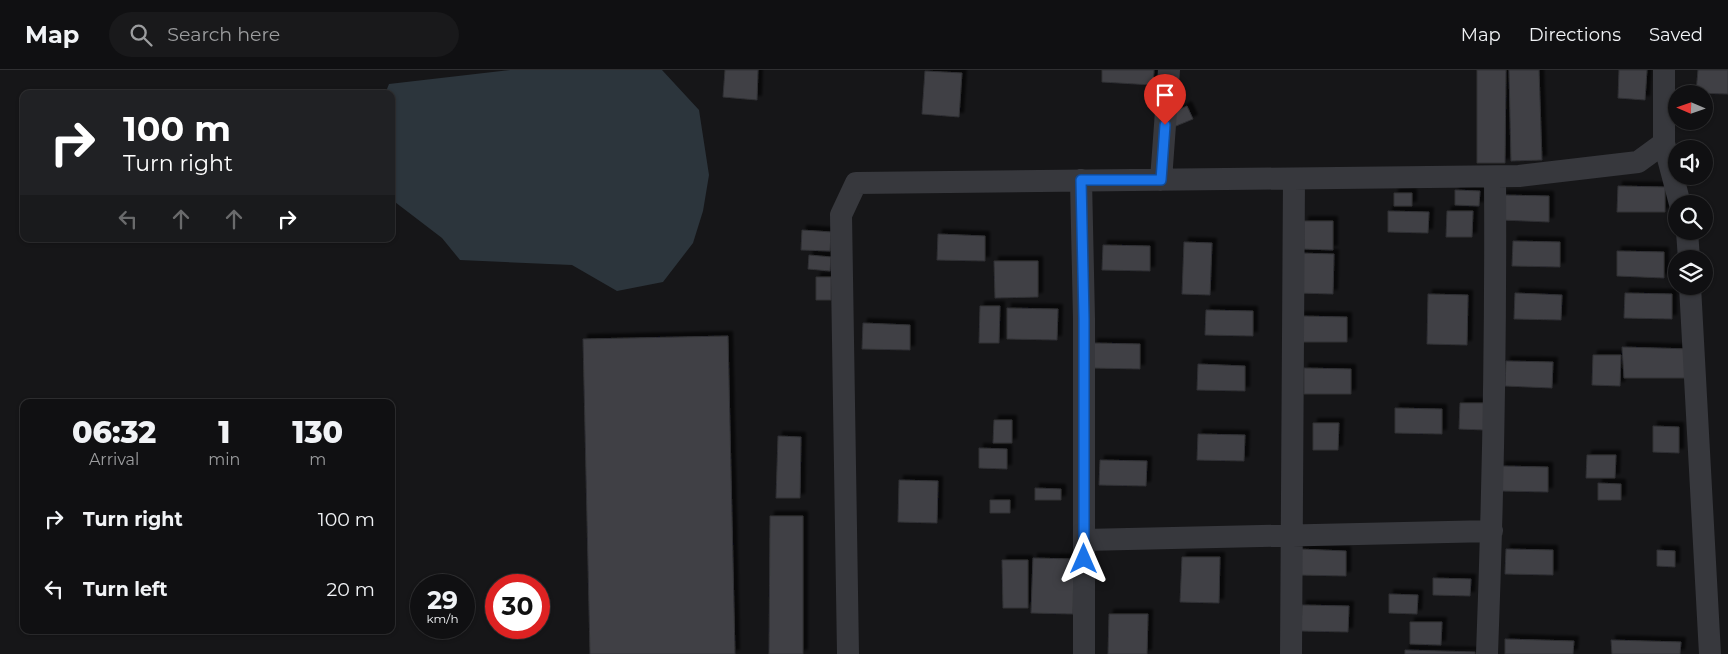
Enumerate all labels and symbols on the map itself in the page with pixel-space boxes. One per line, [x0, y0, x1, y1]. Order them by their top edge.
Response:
pin [1144, 74, 1186, 125]
north arrow [1668, 85, 1712, 130]
position arrow [1057, 532, 1109, 584]
speed limit sign: 30 [485, 574, 550, 639]

